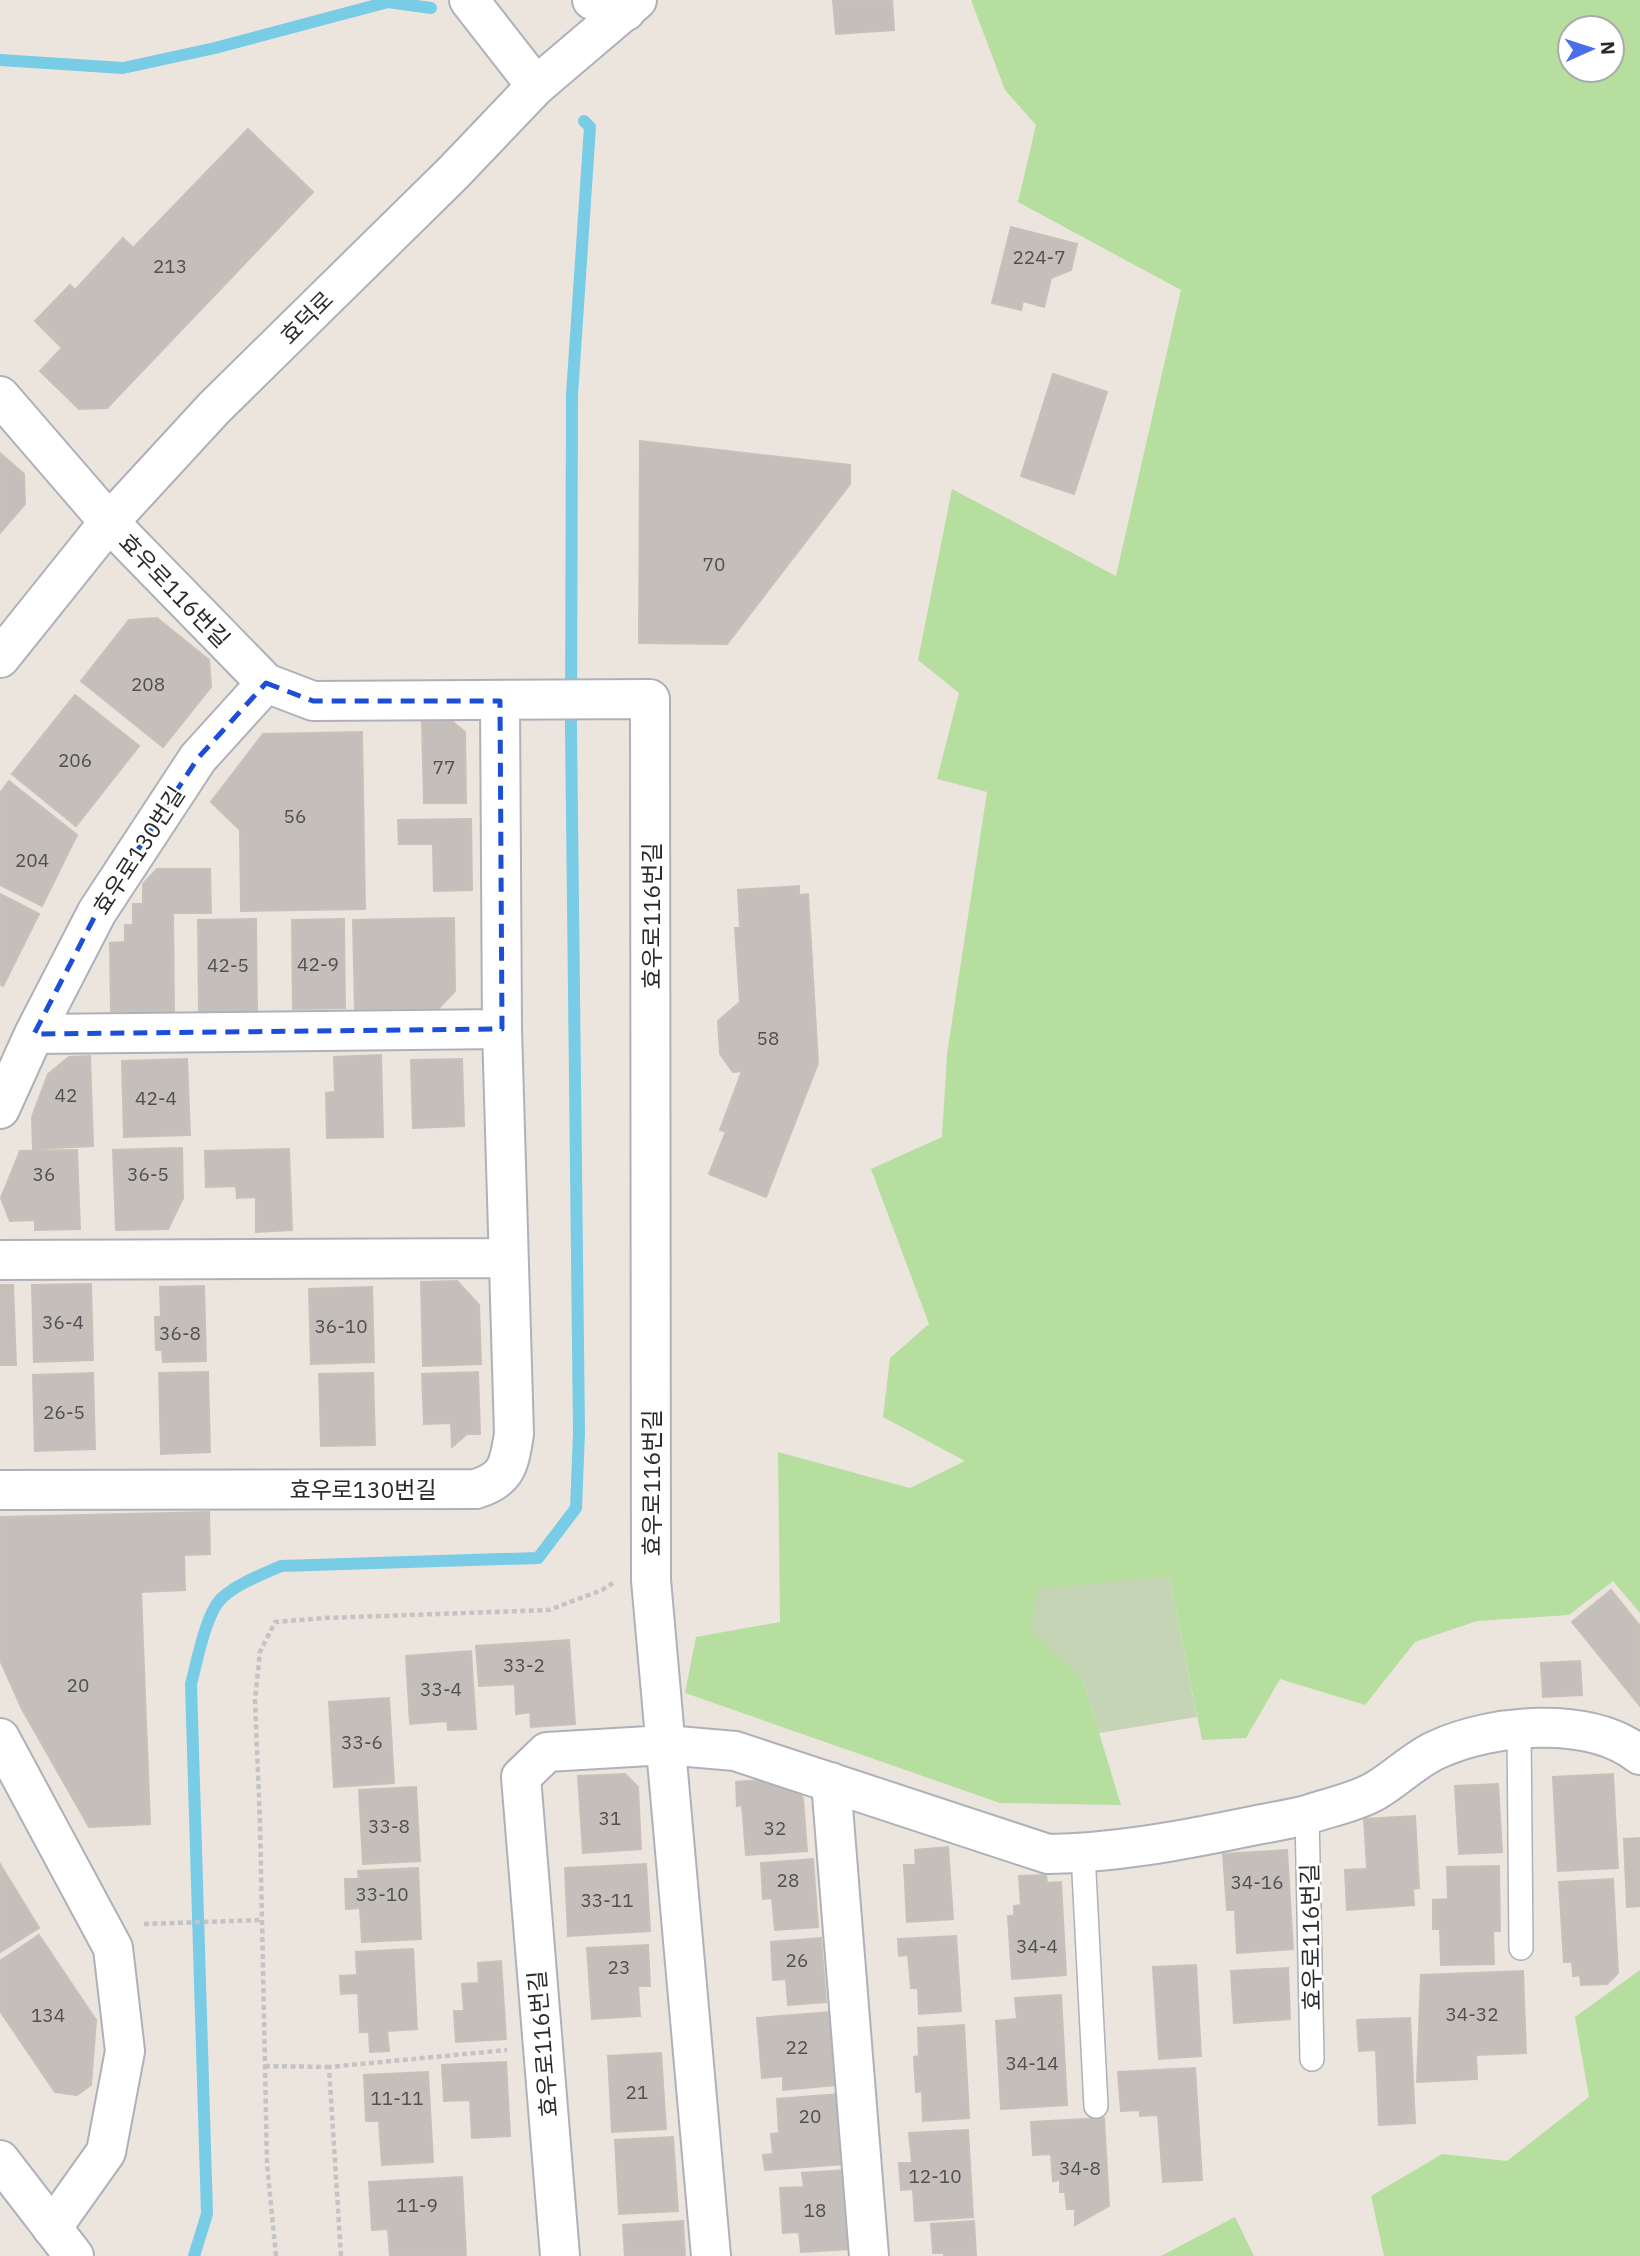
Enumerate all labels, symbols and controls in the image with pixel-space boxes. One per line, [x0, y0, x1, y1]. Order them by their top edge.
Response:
north arrow [1556, 14, 1626, 84]
text: N [1596, 41, 1620, 56]
house number: 224-7 [1012, 245, 1066, 269]
house number: 213 [153, 254, 187, 278]
street label: 효덕로 [273, 284, 339, 350]
street label: 효우로116번길 [113, 527, 237, 653]
house number: 70 [703, 552, 725, 576]
house number: 208 [131, 672, 165, 696]
house number: 206 [58, 748, 92, 772]
house number: 77 [433, 755, 455, 779]
street label: 효우로130번길 [85, 780, 191, 920]
house number: 56 [284, 804, 306, 828]
street label: 효우로116번길 [636, 842, 666, 990]
house number: 204 [15, 848, 49, 872]
house number: 42-9 [297, 952, 339, 976]
house number: 42-5 [207, 953, 249, 977]
house number: 58 [757, 1026, 779, 1050]
house number: 42 [55, 1083, 77, 1107]
house number: 42-4 [135, 1086, 177, 1110]
house number: 36 [33, 1162, 55, 1186]
house number: 36-5 [127, 1162, 169, 1186]
house number: 36-4 [42, 1310, 84, 1334]
house number: 36-10 [314, 1314, 368, 1338]
house number: 36-8 [159, 1321, 201, 1345]
house number: 26-5 [43, 1400, 85, 1424]
street label: 효우로116번길 [636, 1409, 666, 1557]
street label: 효우로130번길 [289, 1474, 437, 1504]
house number: 33-2 [503, 1653, 545, 1677]
house number: 20 [67, 1673, 89, 1697]
house number: 33-4 [420, 1677, 462, 1701]
house number: 33-6 [341, 1730, 383, 1754]
house number: 31 [599, 1806, 621, 1830]
house number: 33-8 [368, 1814, 410, 1838]
house number: 32 [764, 1816, 786, 1840]
street label: 효우로116번길 [1294, 1863, 1326, 2011]
house number: 28 [777, 1868, 799, 1892]
house number: 34-16 [1230, 1870, 1284, 1894]
house number: 33-10 [355, 1882, 409, 1906]
house number: 33-11 [580, 1888, 634, 1912]
house number: 34-4 [1016, 1934, 1058, 1958]
house number: 26 [786, 1948, 808, 1972]
house number: 23 [608, 1955, 630, 1979]
street label: 효우로116번길 [521, 1969, 563, 2119]
house number: 34-32 [1445, 2002, 1499, 2026]
house number: 134 [31, 2003, 65, 2027]
house number: 22 [786, 2035, 808, 2059]
house number: 34-14 [1005, 2051, 1059, 2075]
house number: 21 [626, 2080, 648, 2104]
house number: 11-11 [370, 2086, 424, 2110]
house number: 20 [799, 2104, 821, 2128]
house number: 34-8 [1059, 2156, 1101, 2180]
house number: 12-10 [908, 2164, 962, 2188]
house number: 11-9 [396, 2193, 438, 2217]
house number: 18 [804, 2198, 826, 2222]

